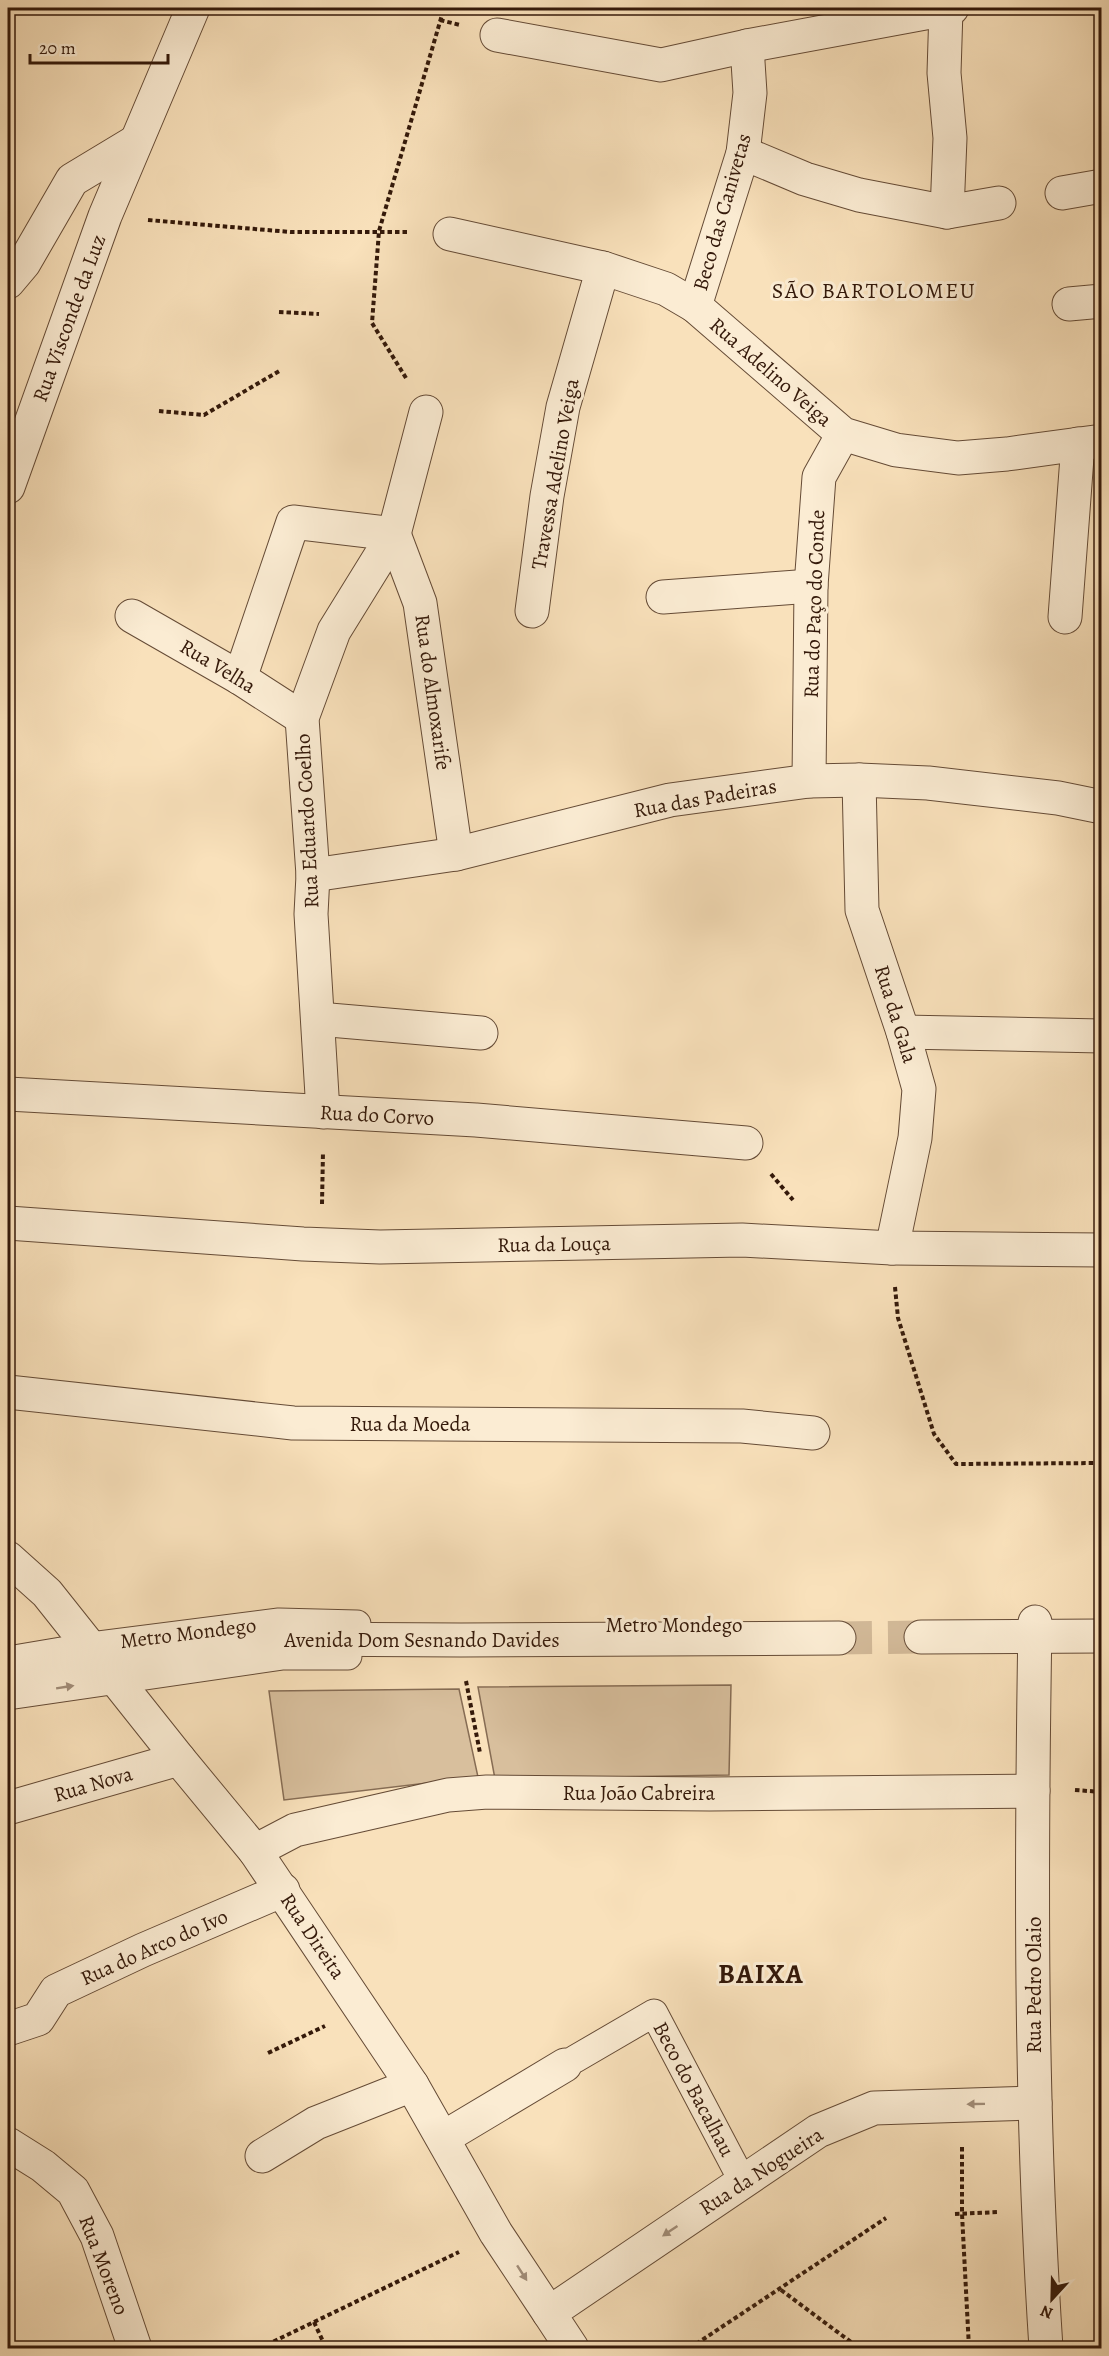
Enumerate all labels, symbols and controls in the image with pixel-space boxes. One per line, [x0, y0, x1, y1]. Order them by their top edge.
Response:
scale bar [30, 27, 168, 65]
text: 20 m [39, 36, 76, 60]
street label: Beco das Canivetas [686, 130, 758, 294]
street label: Rua Visconde da Luz [26, 230, 112, 406]
district label: SÃO BARTOLOMEU [772, 276, 976, 306]
street label: Rua Adelino Veiga [704, 311, 838, 433]
street label: Travessa Adelino Veiga [524, 376, 586, 572]
street label: Rua do Paço do Conde [797, 509, 831, 699]
street label: Rua do Almoxarife [408, 612, 458, 772]
street label: Rua Velha [175, 632, 262, 700]
street label: Rua Eduardo Coelho [288, 733, 326, 909]
street label: Rua das Padeiras [631, 772, 779, 824]
street label: Rua da Gala [868, 962, 924, 1067]
street label: Rua do Corvo [319, 1098, 435, 1132]
street label: Rua da Louça [497, 1229, 611, 1259]
street label: Rua da Moeda [349, 1410, 471, 1438]
street label: Metro Mondego [118, 1611, 258, 1655]
street label: Metro Mondego [606, 1611, 742, 1639]
street label: Avenida Dom Sesnando Davides [283, 1626, 560, 1654]
one-way arrow [56, 1683, 75, 1692]
street label: Rua Nova [50, 1759, 136, 1809]
street label: Rua João Cabreira [563, 1779, 716, 1807]
street label: Rua Direita [274, 1888, 352, 1985]
street label: Rua do Arco do Ivo [76, 1902, 232, 1992]
street label: Rua Pedro Olaio [1020, 1916, 1048, 2054]
district label: BAIXA [718, 1956, 804, 1992]
street label: Beco do Bacalhau [647, 2017, 742, 2162]
one-way arrow [967, 2099, 986, 2109]
street label: Rua da Nogueira [694, 2120, 829, 2222]
street label: Rua Moreno [72, 2211, 136, 2319]
one-way arrow [661, 2226, 678, 2237]
one-way arrow [517, 2265, 528, 2281]
north arrow [1022, 2269, 1082, 2329]
text: N [1037, 2299, 1056, 2324]

